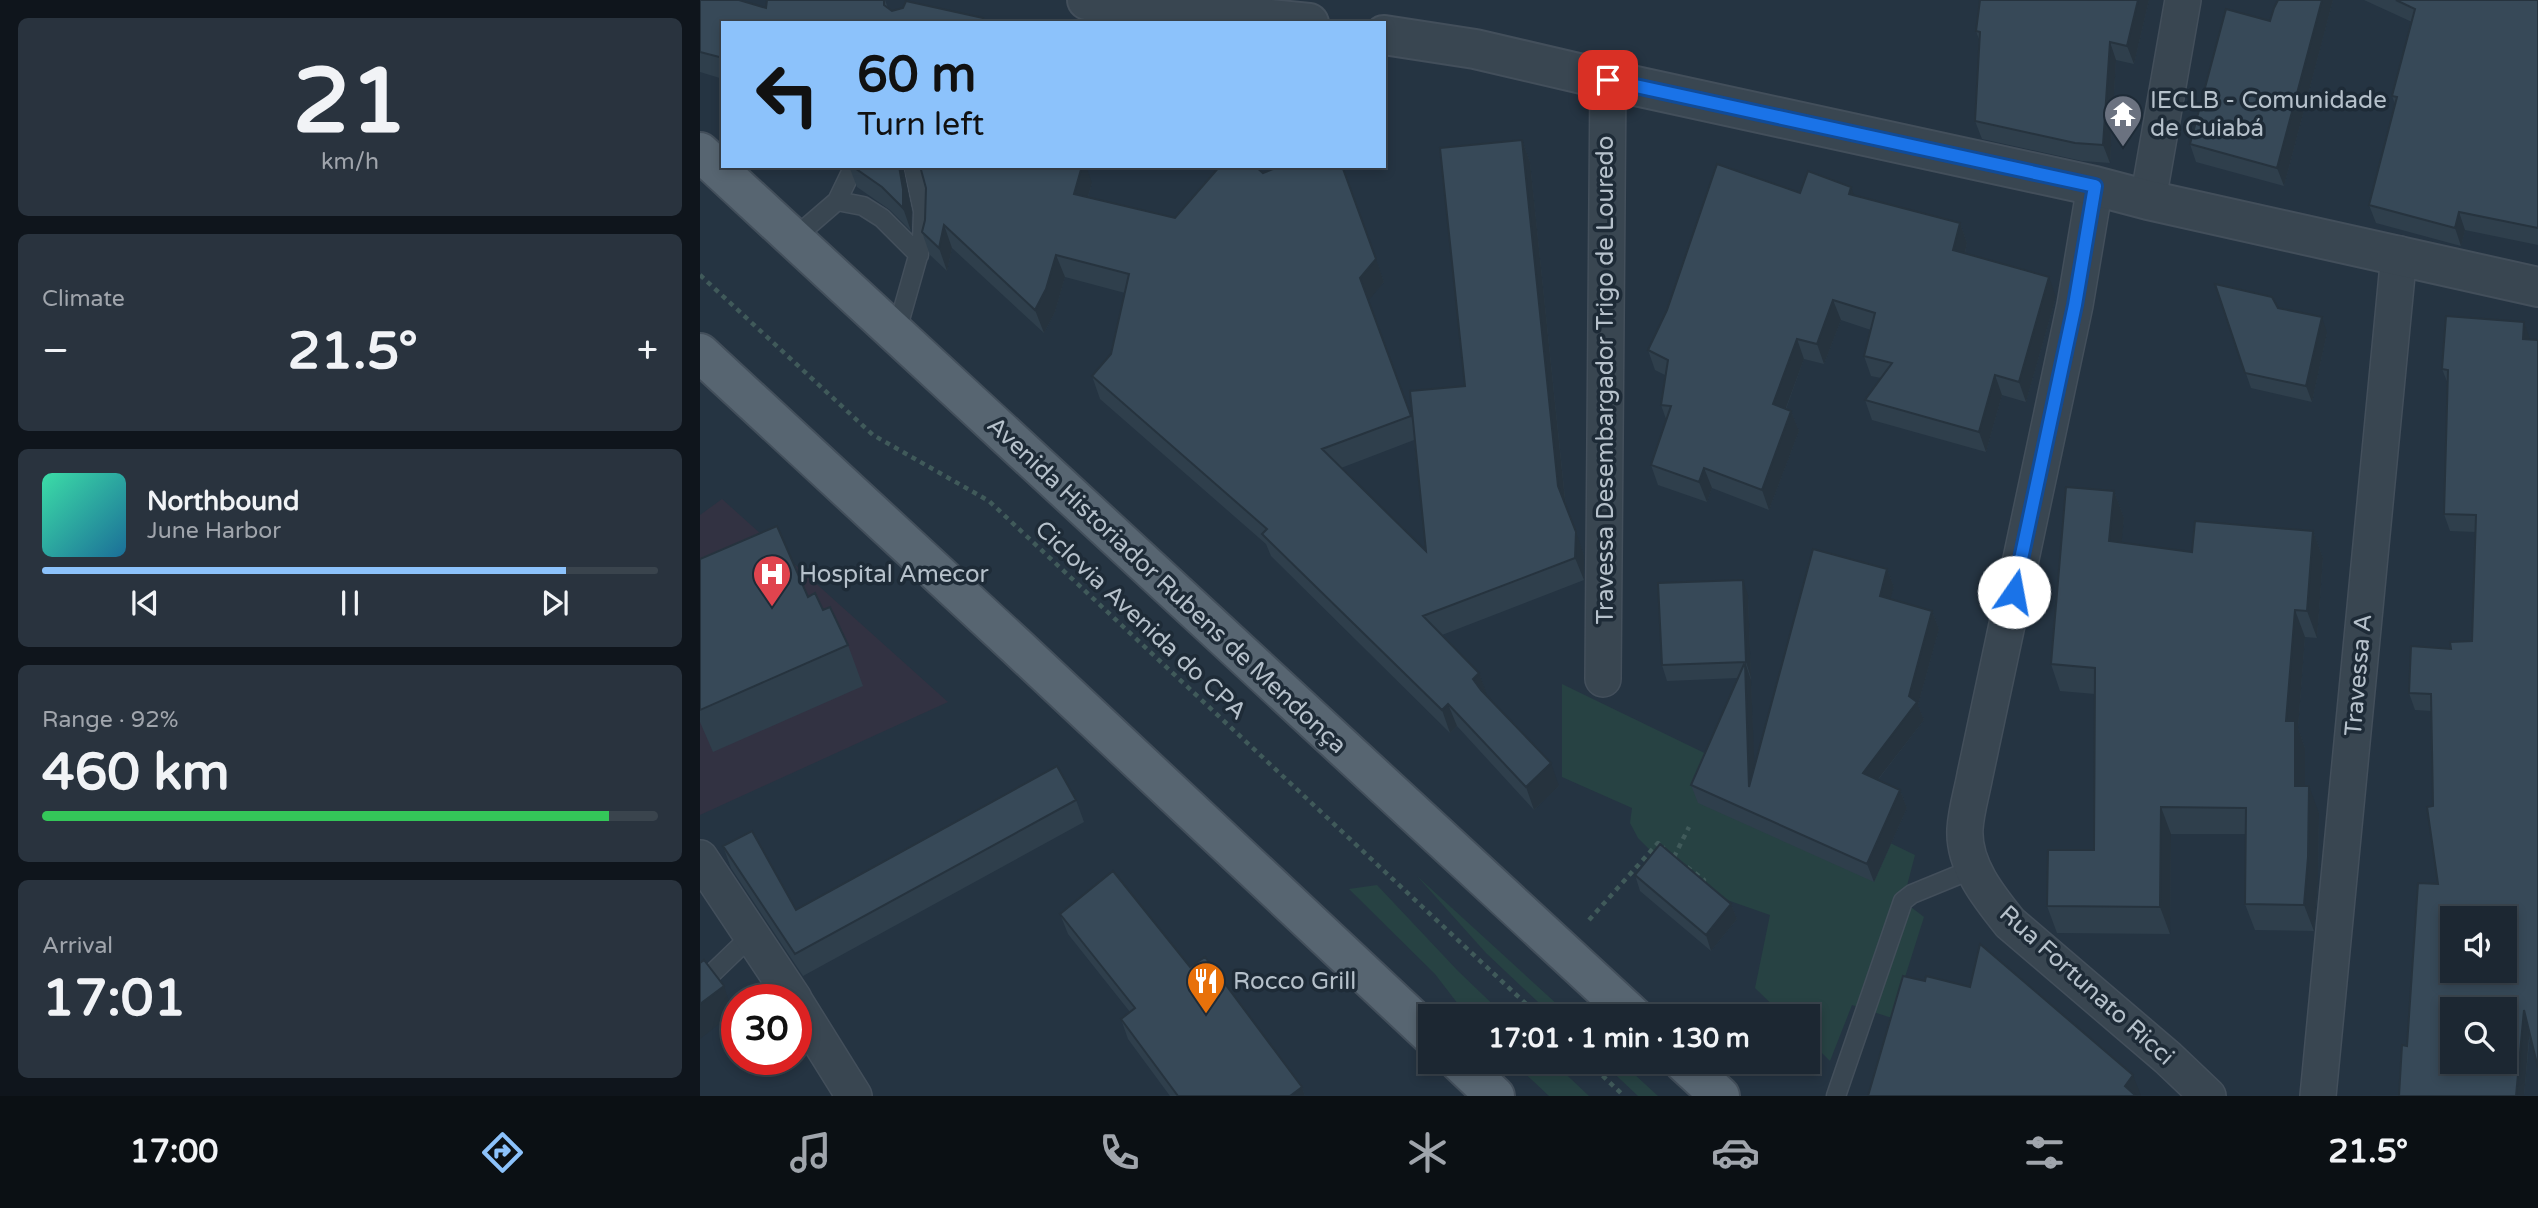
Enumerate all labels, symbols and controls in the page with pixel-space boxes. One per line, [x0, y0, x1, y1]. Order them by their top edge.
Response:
text: 60 m [857, 46, 976, 105]
text: 21 [293, 47, 407, 157]
icon: left [742, 49, 833, 140]
pin [1578, 50, 1638, 110]
icon: arrive [1589, 61, 1627, 99]
place label: IECLB - Comunidade de Cuiabá [2150, 86, 2387, 143]
temple icon: IECLB - Comunidade de Cuiabá [2102, 93, 2144, 148]
text: Turn left [857, 106, 984, 144]
street label: Travessa Desembargador Trigo de Louredo [1591, 136, 1620, 624]
text: km/h [321, 148, 379, 176]
text: Climate [42, 285, 125, 313]
text: 21.5° [288, 320, 418, 383]
text: − [42, 328, 69, 374]
text: + [637, 328, 658, 374]
street label: Avenida Historiador Rubens de Mendonça [981, 411, 1352, 760]
text: Northbound [147, 486, 299, 517]
street label: Ciclovia Avenida do CPA [1029, 515, 1252, 726]
text: June Harbor [147, 517, 281, 545]
hospital icon: Hospital Amecor [751, 553, 793, 608]
position arrow [1977, 555, 2051, 629]
place label: Hospital Amecor [799, 560, 990, 589]
icon: previous [126, 584, 164, 622]
icon: pause [331, 584, 369, 622]
icon: next [536, 584, 574, 622]
street label: Travessa A [2339, 613, 2378, 737]
text: Range · 92% [42, 706, 178, 734]
text: 460 km [42, 741, 230, 804]
street label: Rua Fortunato Ricci [1993, 899, 2180, 1071]
map controls [2440, 906, 2517, 1074]
button: sound [2440, 906, 2517, 983]
text: Arrival [42, 932, 113, 960]
restaurant icon: Rocco Grill [1185, 960, 1227, 1015]
text: 17:01 [42, 967, 186, 1030]
place label: Rocco Grill [1233, 967, 1356, 996]
speed limit sign: 30 [721, 984, 812, 1075]
button: search [2440, 997, 2517, 1074]
text: 17:01 · 1 min · 130 m [1488, 1023, 1750, 1054]
icon: directions [478, 1128, 527, 1177]
icon: music [786, 1128, 835, 1177]
icon: phone [1095, 1128, 1144, 1177]
icon: climate [1403, 1128, 1452, 1177]
icon: car [1711, 1128, 1760, 1177]
icon: filters [2020, 1128, 2069, 1177]
text: 17:00 [130, 1133, 218, 1171]
text: 21.5° [2328, 1133, 2408, 1171]

